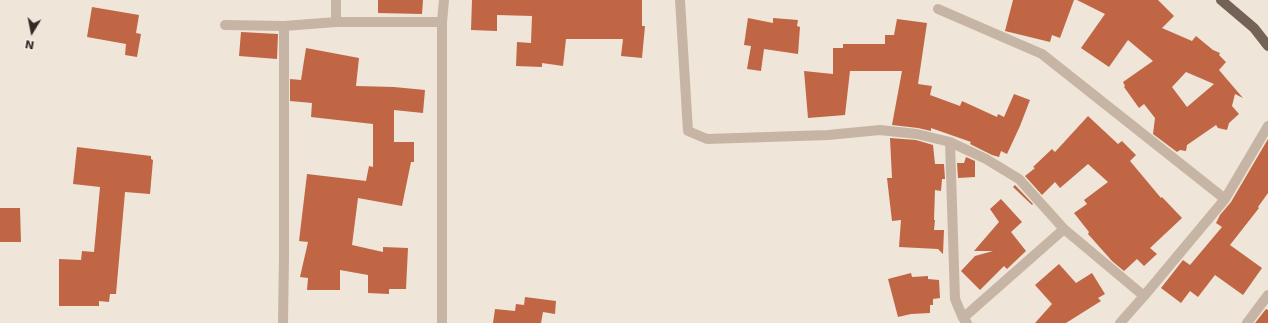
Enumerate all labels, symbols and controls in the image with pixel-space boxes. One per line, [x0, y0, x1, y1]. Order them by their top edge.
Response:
north arrow [12, 12, 52, 52]
text: N [24, 37, 35, 52]

